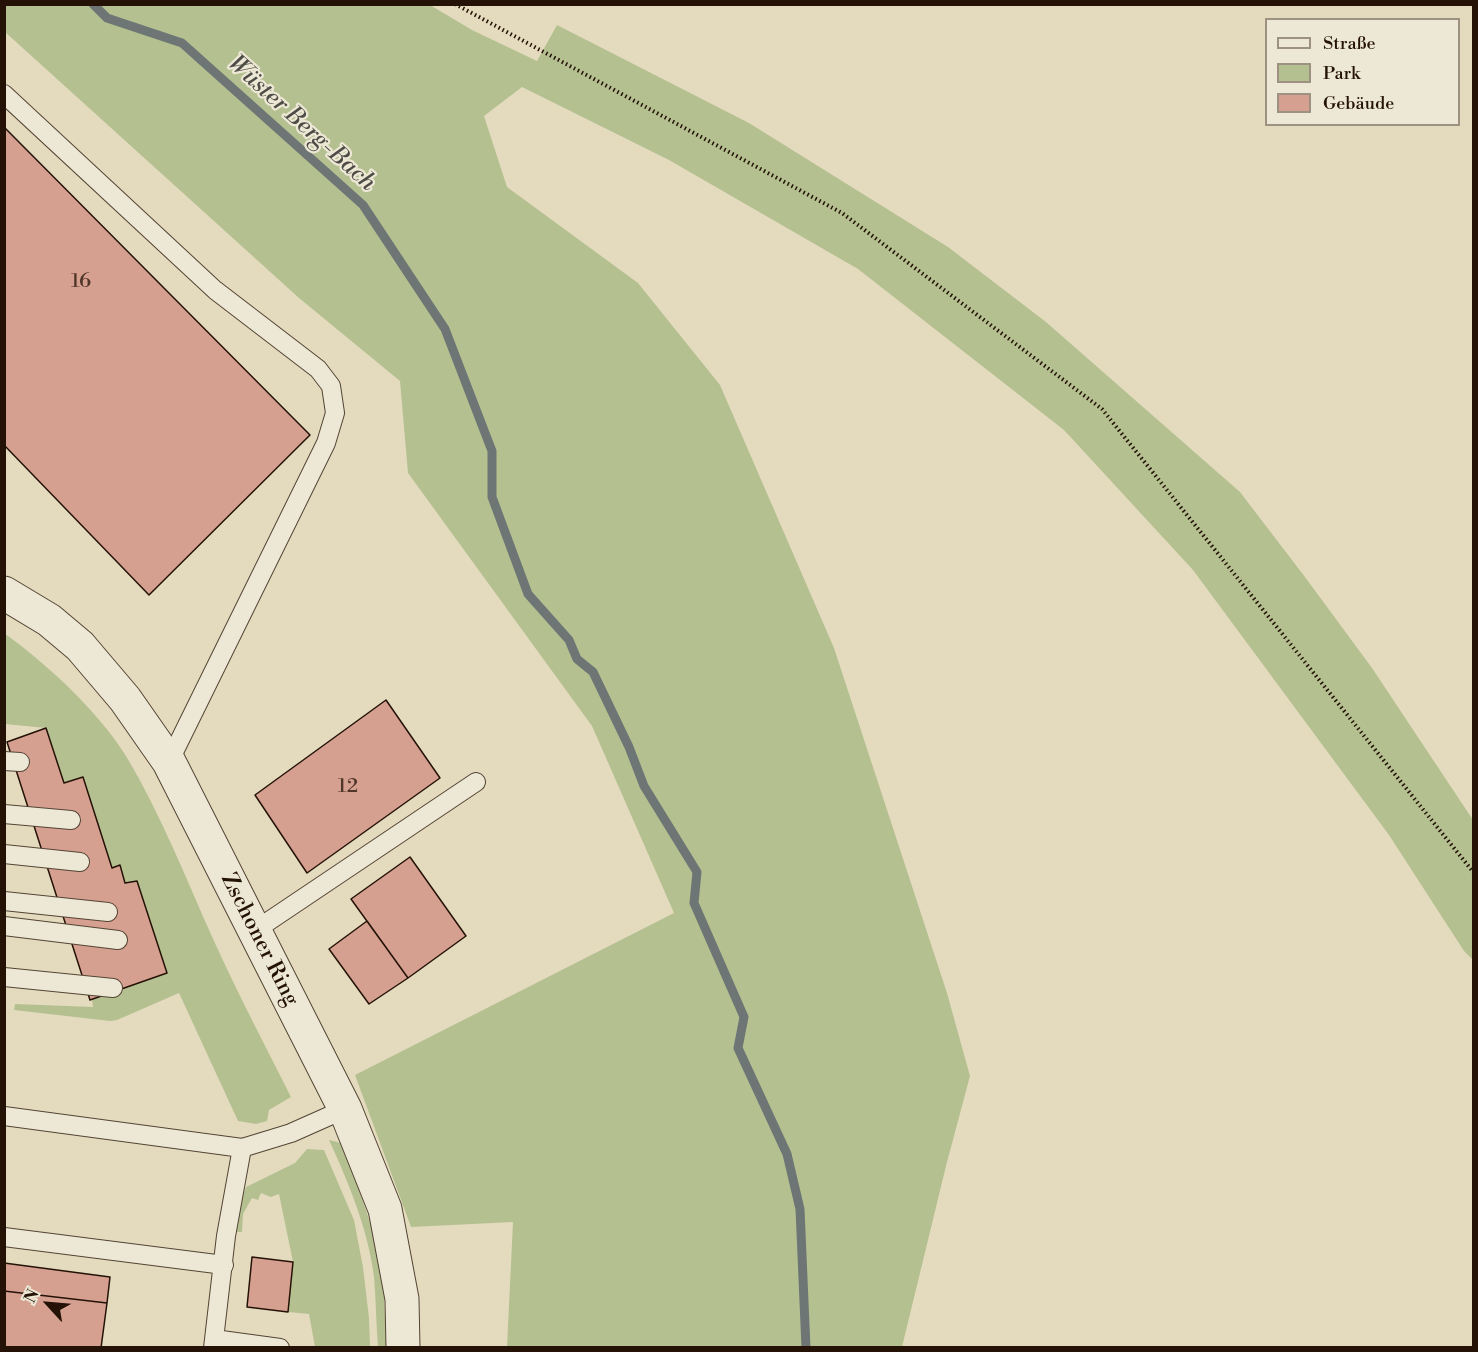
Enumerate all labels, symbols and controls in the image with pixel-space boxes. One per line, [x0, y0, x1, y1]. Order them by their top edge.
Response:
legend [1265, 18, 1460, 126]
text: Straße [1323, 32, 1376, 55]
water label: Wüster Berg-Bach [221, 50, 381, 198]
text: Park [1323, 62, 1360, 85]
text: Gebäude [1323, 92, 1394, 115]
house number: 16 [71, 270, 91, 294]
house number: 12 [338, 775, 358, 799]
street label: Zschoner Ring [214, 869, 304, 1011]
north arrow [18, 1274, 78, 1334]
text: N [20, 1286, 44, 1306]

